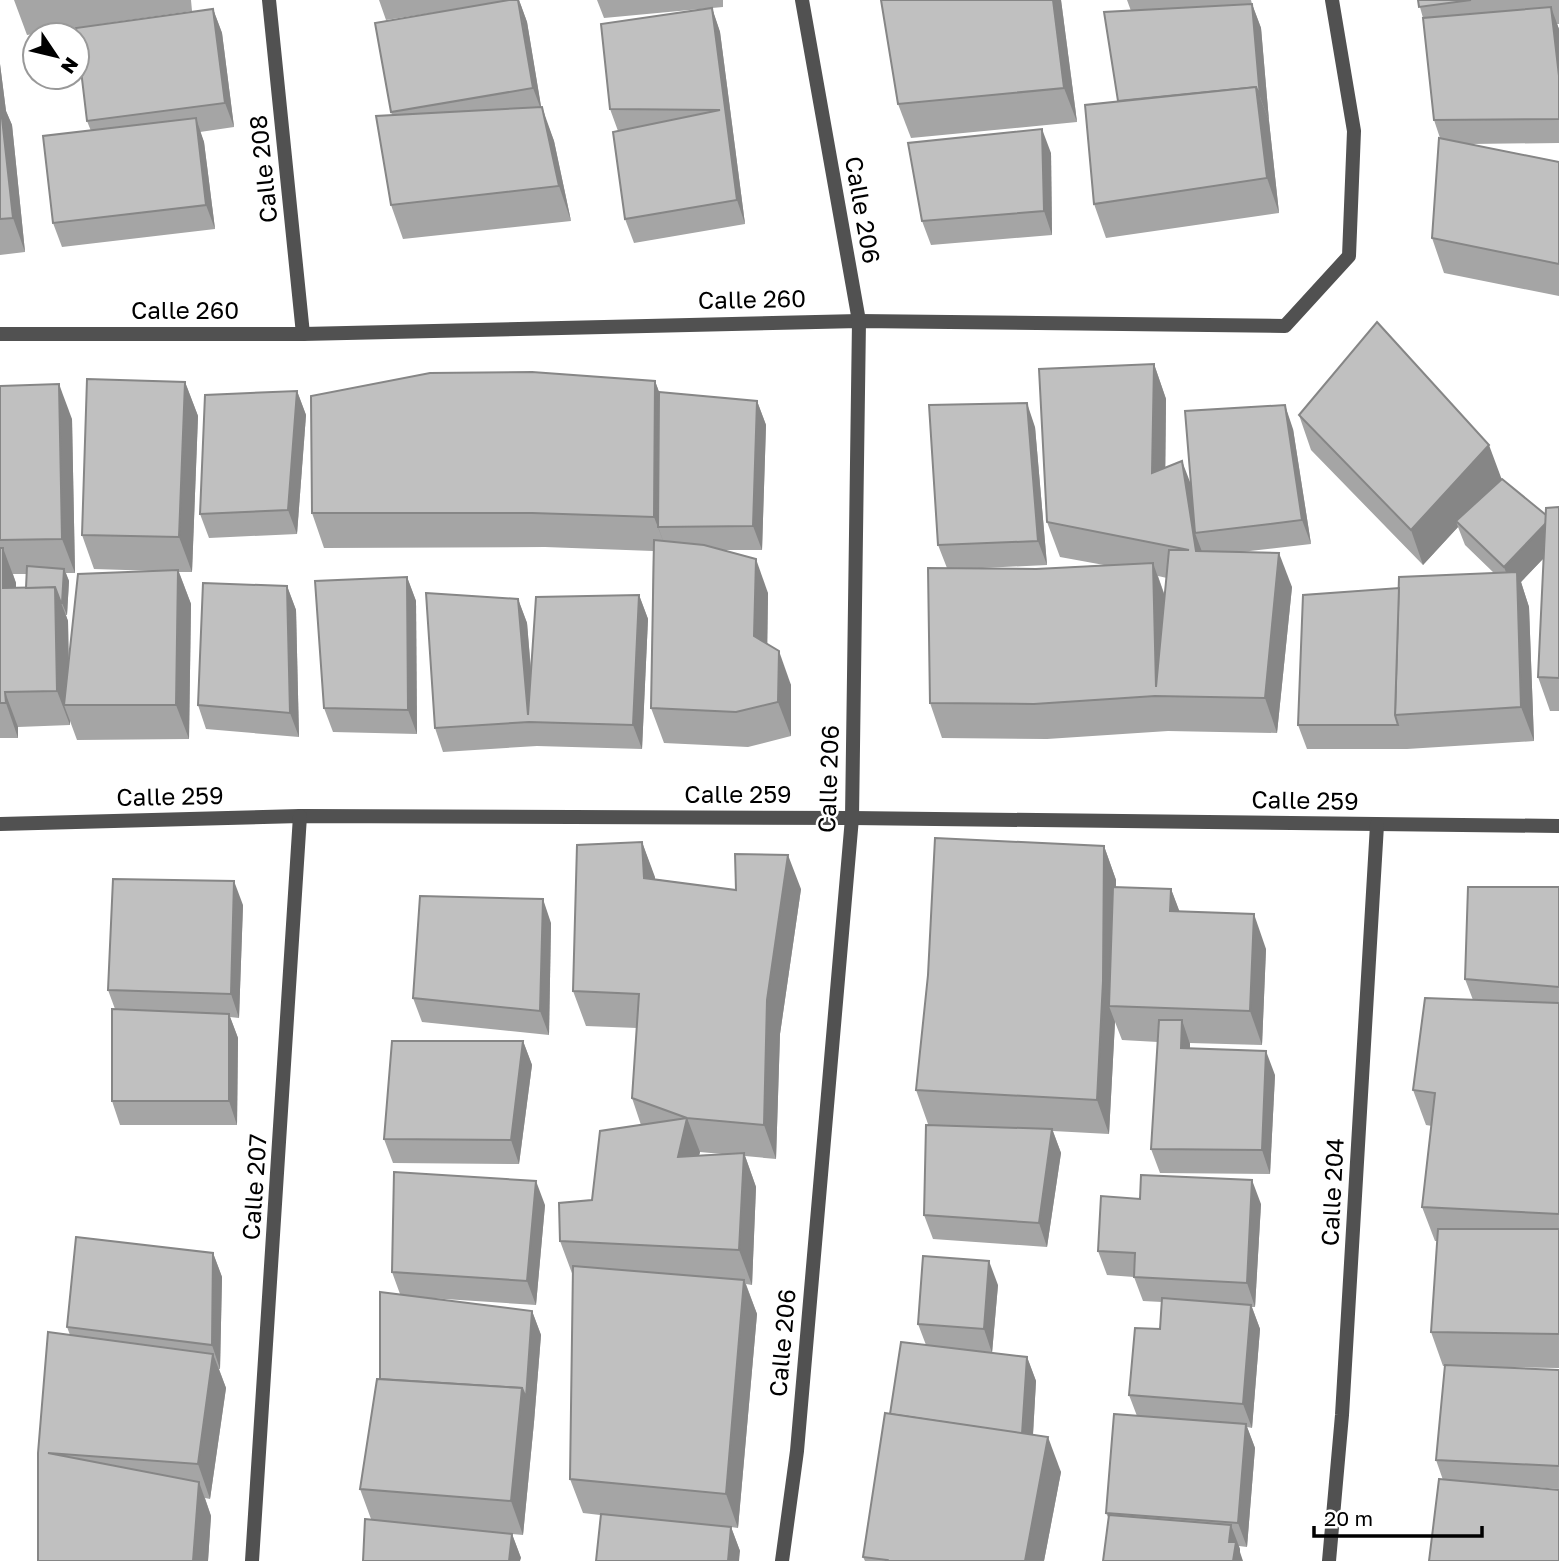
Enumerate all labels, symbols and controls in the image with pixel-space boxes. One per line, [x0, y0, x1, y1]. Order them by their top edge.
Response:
north arrow [21, 21, 91, 91]
text: N [57, 54, 84, 79]
street label: Calle 208 [242, 114, 283, 225]
street label: Calle 206 [840, 154, 887, 266]
street label: Calle 260 [698, 283, 806, 314]
street label: Calle 260 [131, 295, 239, 324]
street label: Calle 206 [811, 724, 844, 834]
street label: Calle 259 [684, 779, 792, 808]
street label: Calle 259 [116, 780, 224, 811]
street label: Calle 259 [1251, 784, 1359, 815]
street label: Calle 207 [235, 1133, 272, 1241]
street label: Calle 204 [1314, 1137, 1349, 1247]
street label: Calle 206 [762, 1288, 801, 1398]
scale bar [1314, 1494, 1482, 1538]
text: 20 m [1324, 1505, 1373, 1531]

